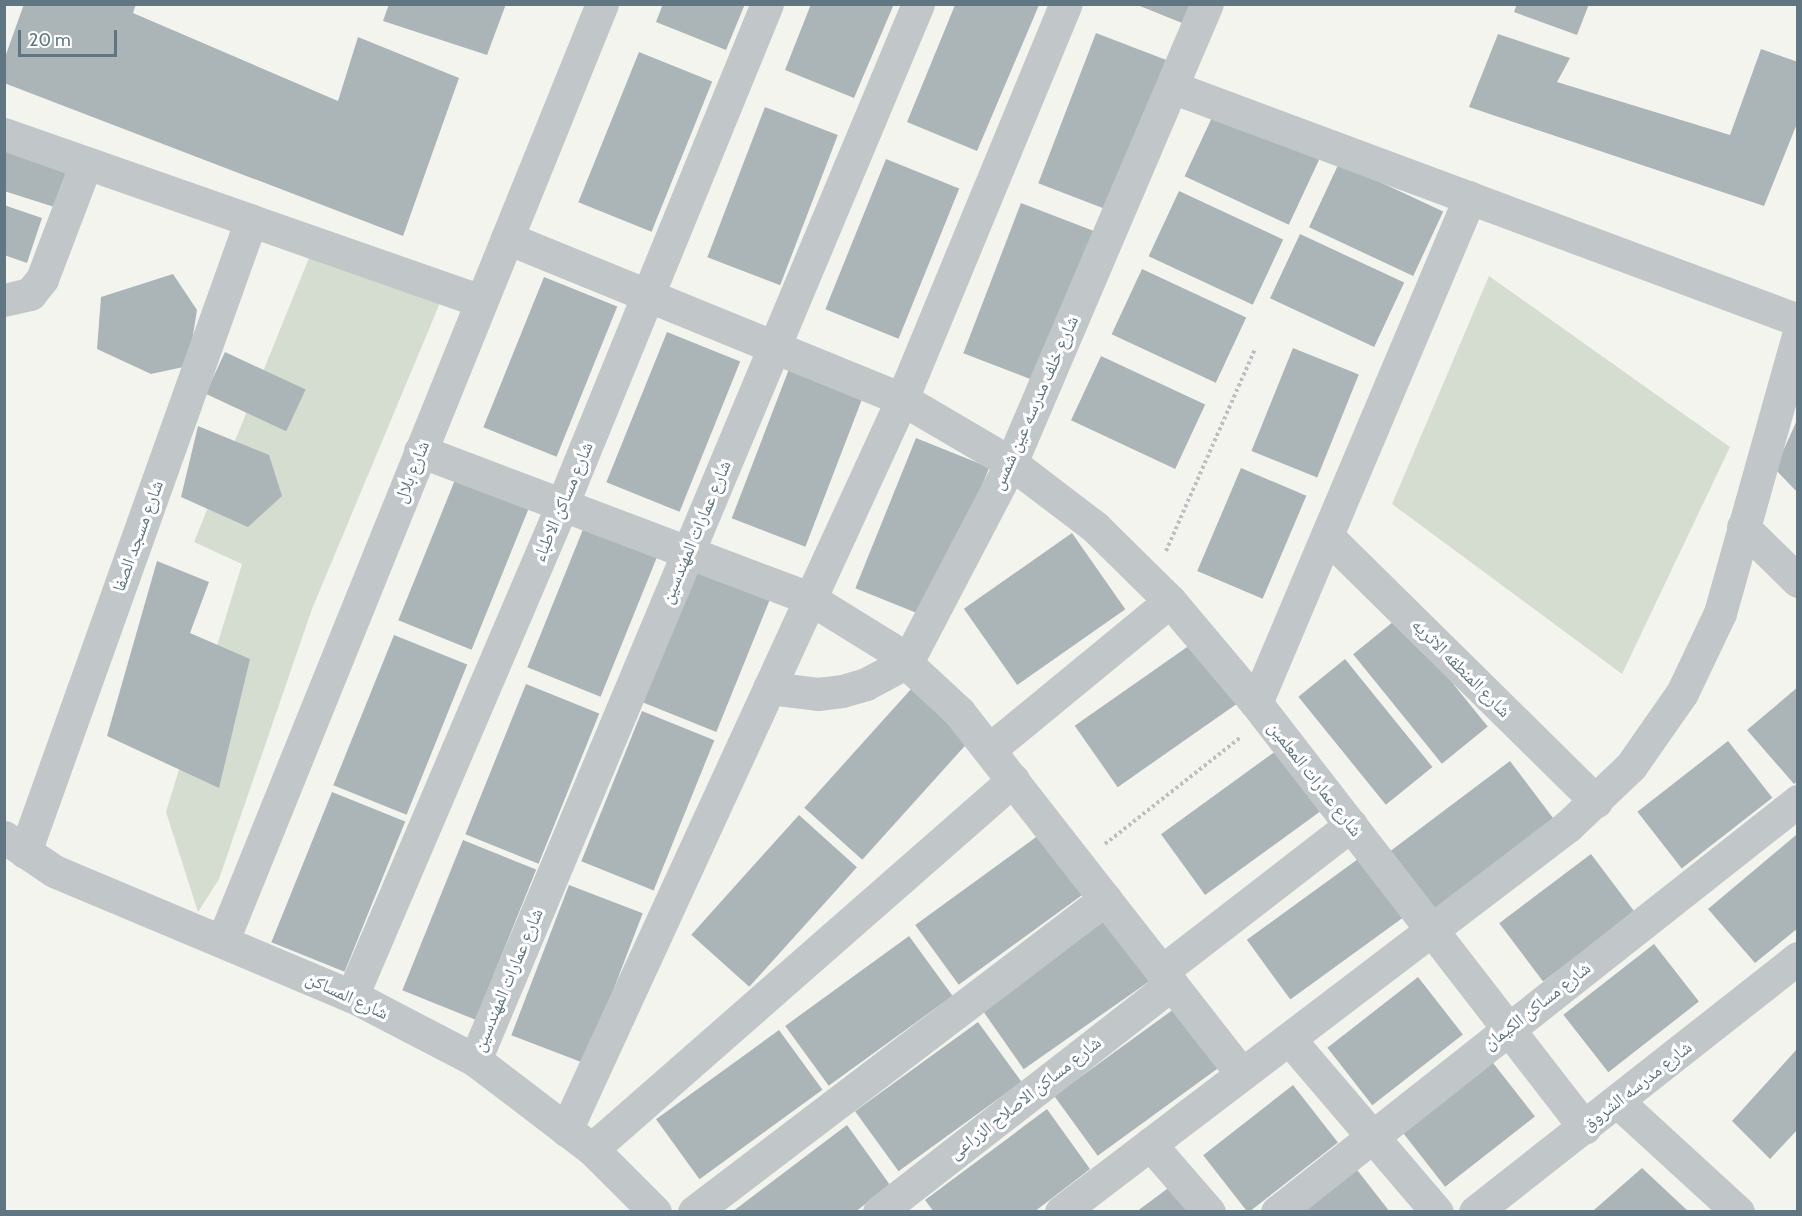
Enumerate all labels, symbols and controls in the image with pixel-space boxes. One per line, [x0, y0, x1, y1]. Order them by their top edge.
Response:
scale bar [21, 18, 120, 56]
text: 20 m [29, 29, 71, 51]
street label: شارع خلف مدرسه عين شمس [987, 313, 1083, 493]
street label: شارع بلال [390, 438, 434, 506]
street label: شارع مساكن الاطباء [528, 439, 598, 565]
street label: شارع عمارات المهندسين [656, 457, 736, 607]
street label: شارع مسجد الصفا [108, 478, 168, 594]
street label: شارع المنطقه الاثريه [1407, 614, 1515, 722]
street label: شارع عمارات المعلمين [1263, 717, 1367, 841]
street label: شارع عمارات المهندسين [468, 905, 548, 1055]
street label: شارع مساكن الكيمان [1479, 957, 1595, 1055]
street label: شارع المساكن [302, 968, 392, 1024]
street label: شارع مساكن الاصلاح الزراعى [945, 1032, 1105, 1164]
street label: شارع مدرسه الشروق [1578, 1036, 1696, 1136]

